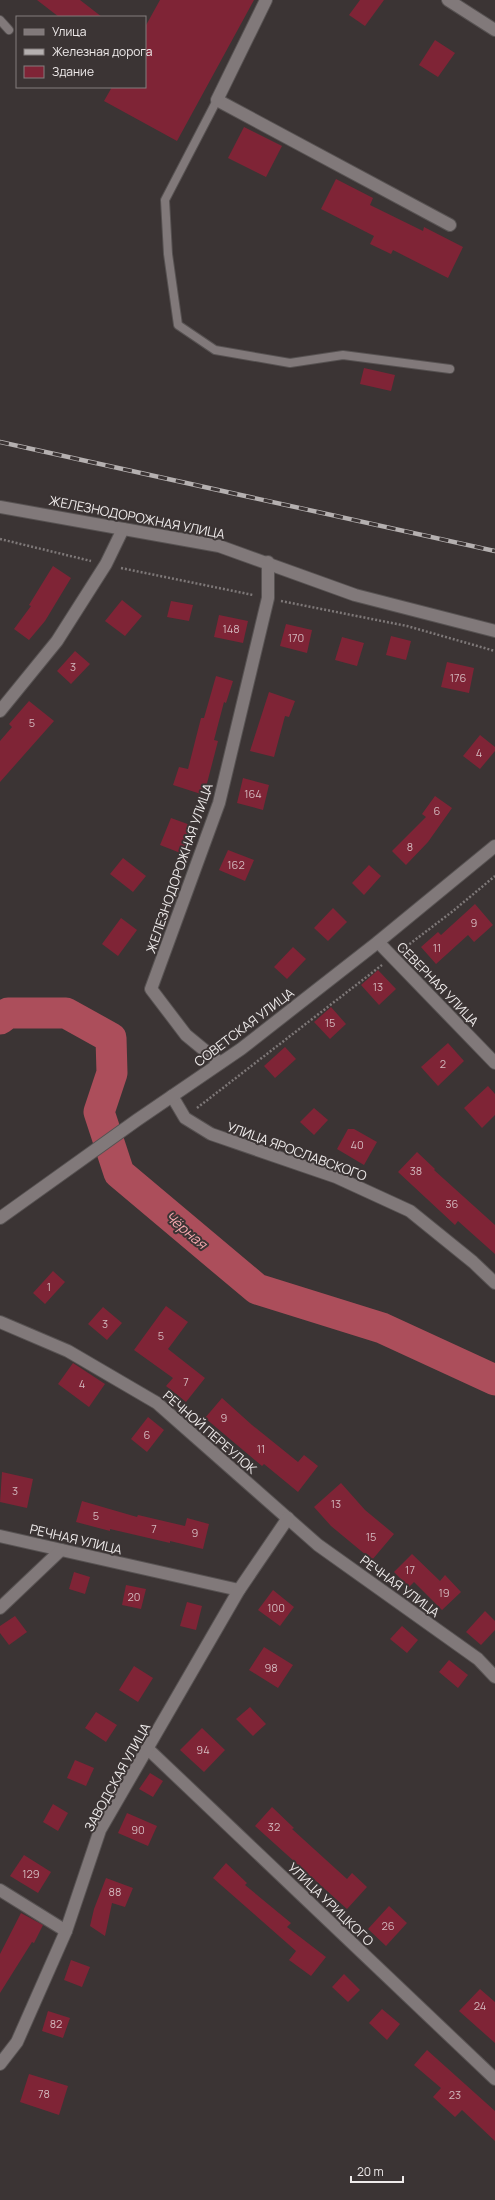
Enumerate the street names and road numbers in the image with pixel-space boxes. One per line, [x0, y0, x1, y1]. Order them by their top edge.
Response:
street label: ЖЕЛЕЗНОДОРОЖНАЯ УЛИЦА [48, 491, 226, 543]
street label: ЖЕЛЕЗНОДОРОЖНАЯ УЛИЦА [141, 781, 217, 955]
street label: СЕВЕРНАЯ УЛИЦА [393, 938, 483, 1030]
street label: СОВЕТСКАЯ УЛИЦА [190, 984, 298, 1070]
street label: УЛИЦА ЯРОСЛАВСКОГО [225, 1117, 370, 1185]
street label: РЕЧНОЙ ПЕРЕУЛОК [159, 1386, 261, 1478]
street label: РЕЧНАЯ УЛИЦА [28, 1520, 124, 1558]
street label: РЕЧНАЯ УЛИЦА [357, 1551, 443, 1621]
street label: ЗАВОДСКАЯ УЛИЦА [80, 1720, 154, 1834]
street label: УЛИЦА УРИЦКОГО [284, 1858, 378, 1950]

